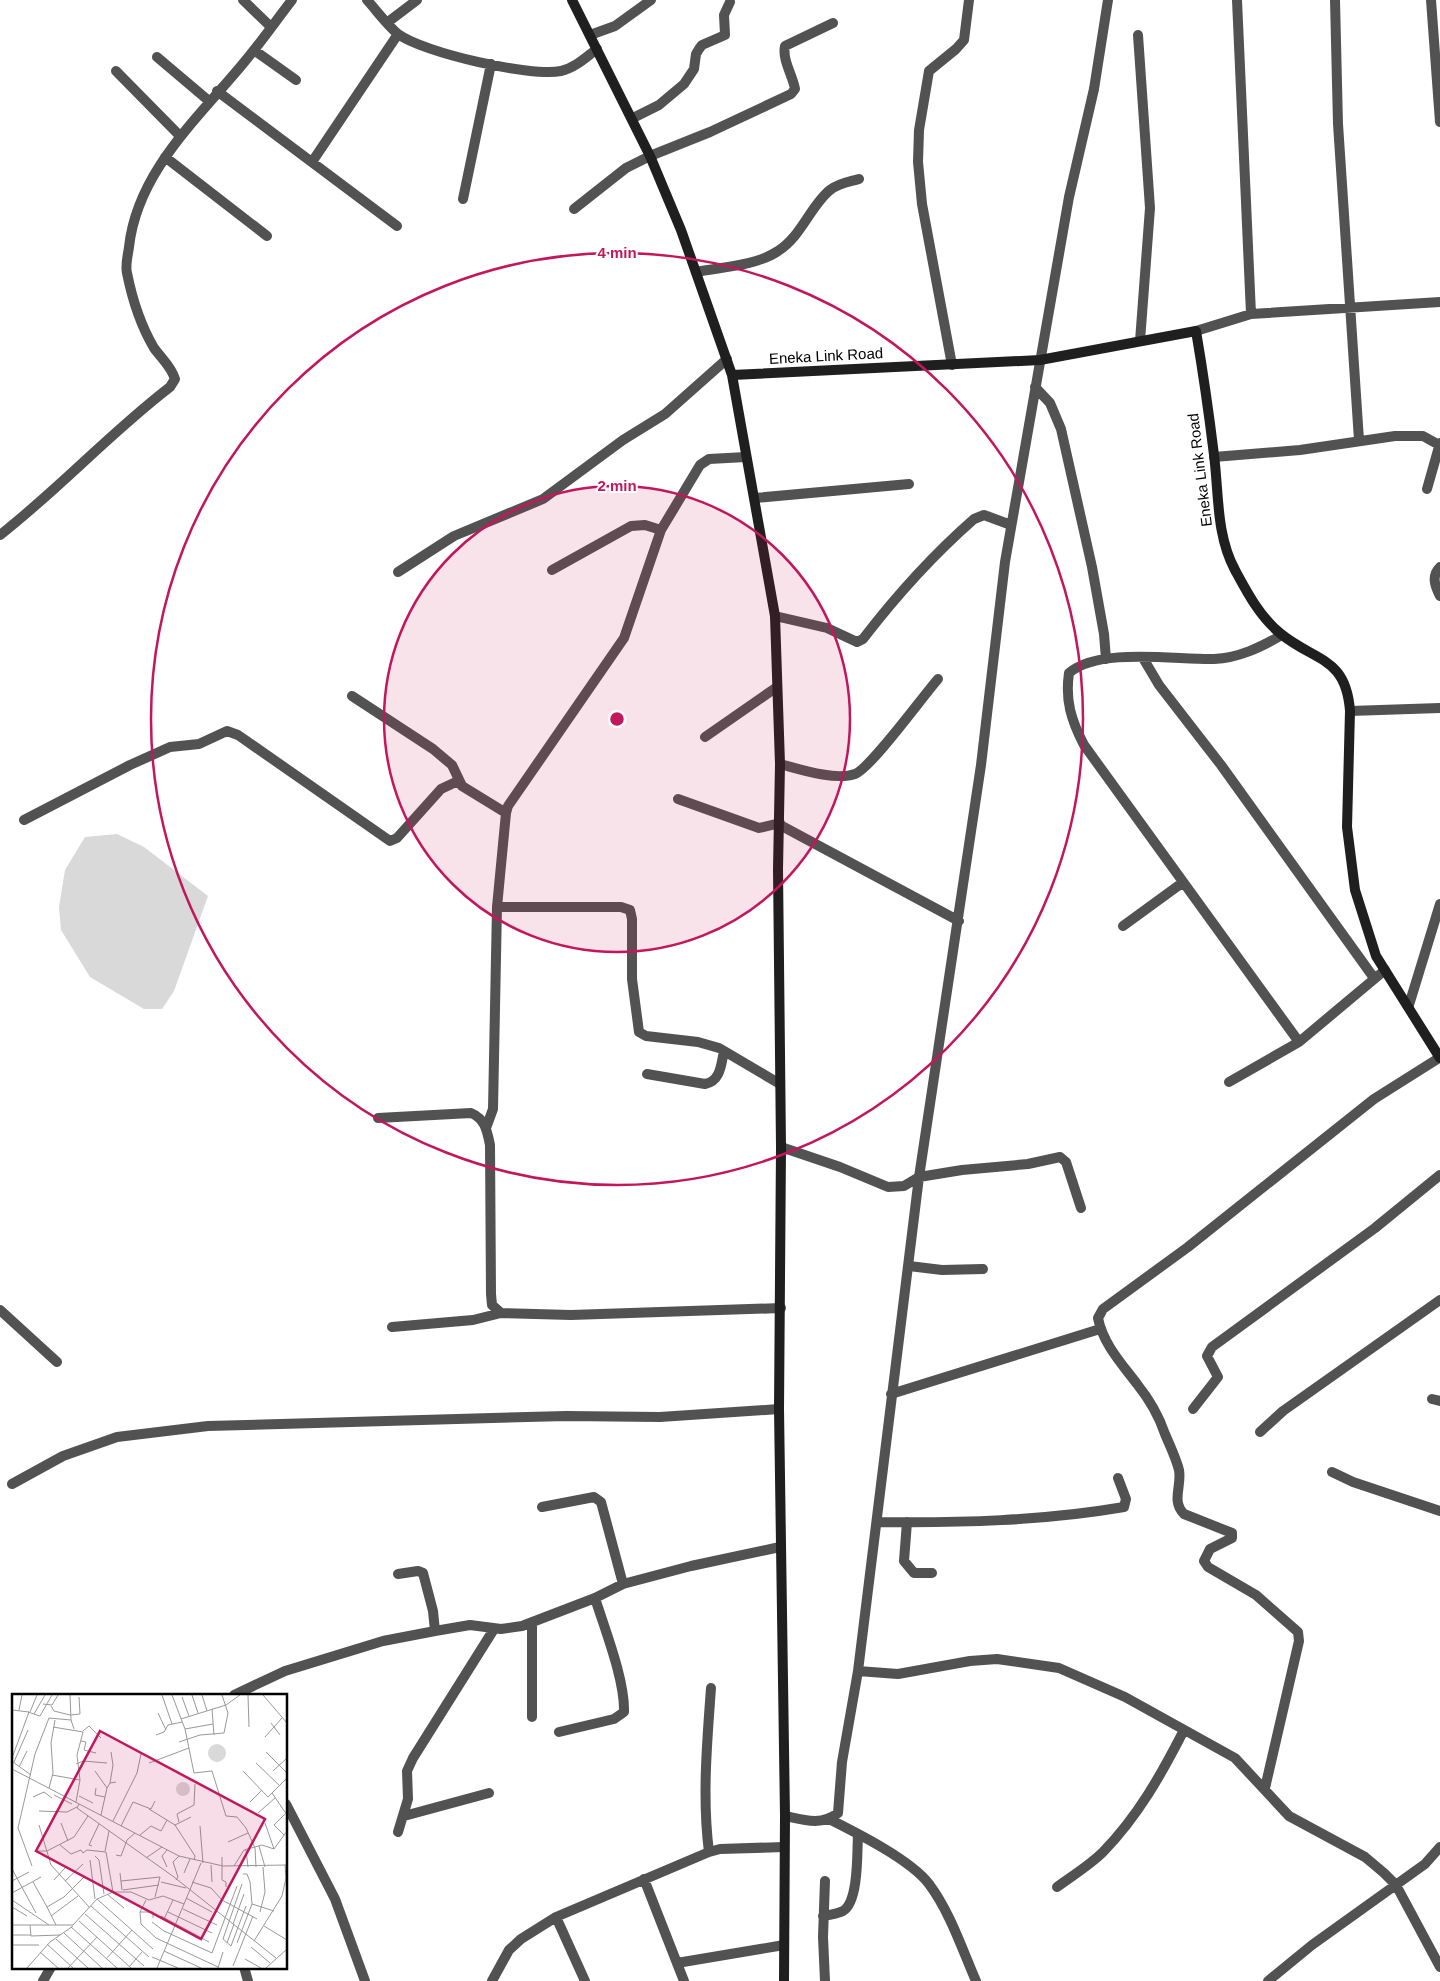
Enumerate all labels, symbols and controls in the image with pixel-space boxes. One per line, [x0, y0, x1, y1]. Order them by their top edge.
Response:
text: 4 min [597, 244, 637, 261]
street label: Eneka Link Road [768, 344, 883, 367]
street label: Eneka Link Road [1184, 412, 1215, 528]
text: 2 min [597, 477, 637, 494]
centre of rings [608, 710, 626, 728]
inset map [12, 1694, 288, 1968]

